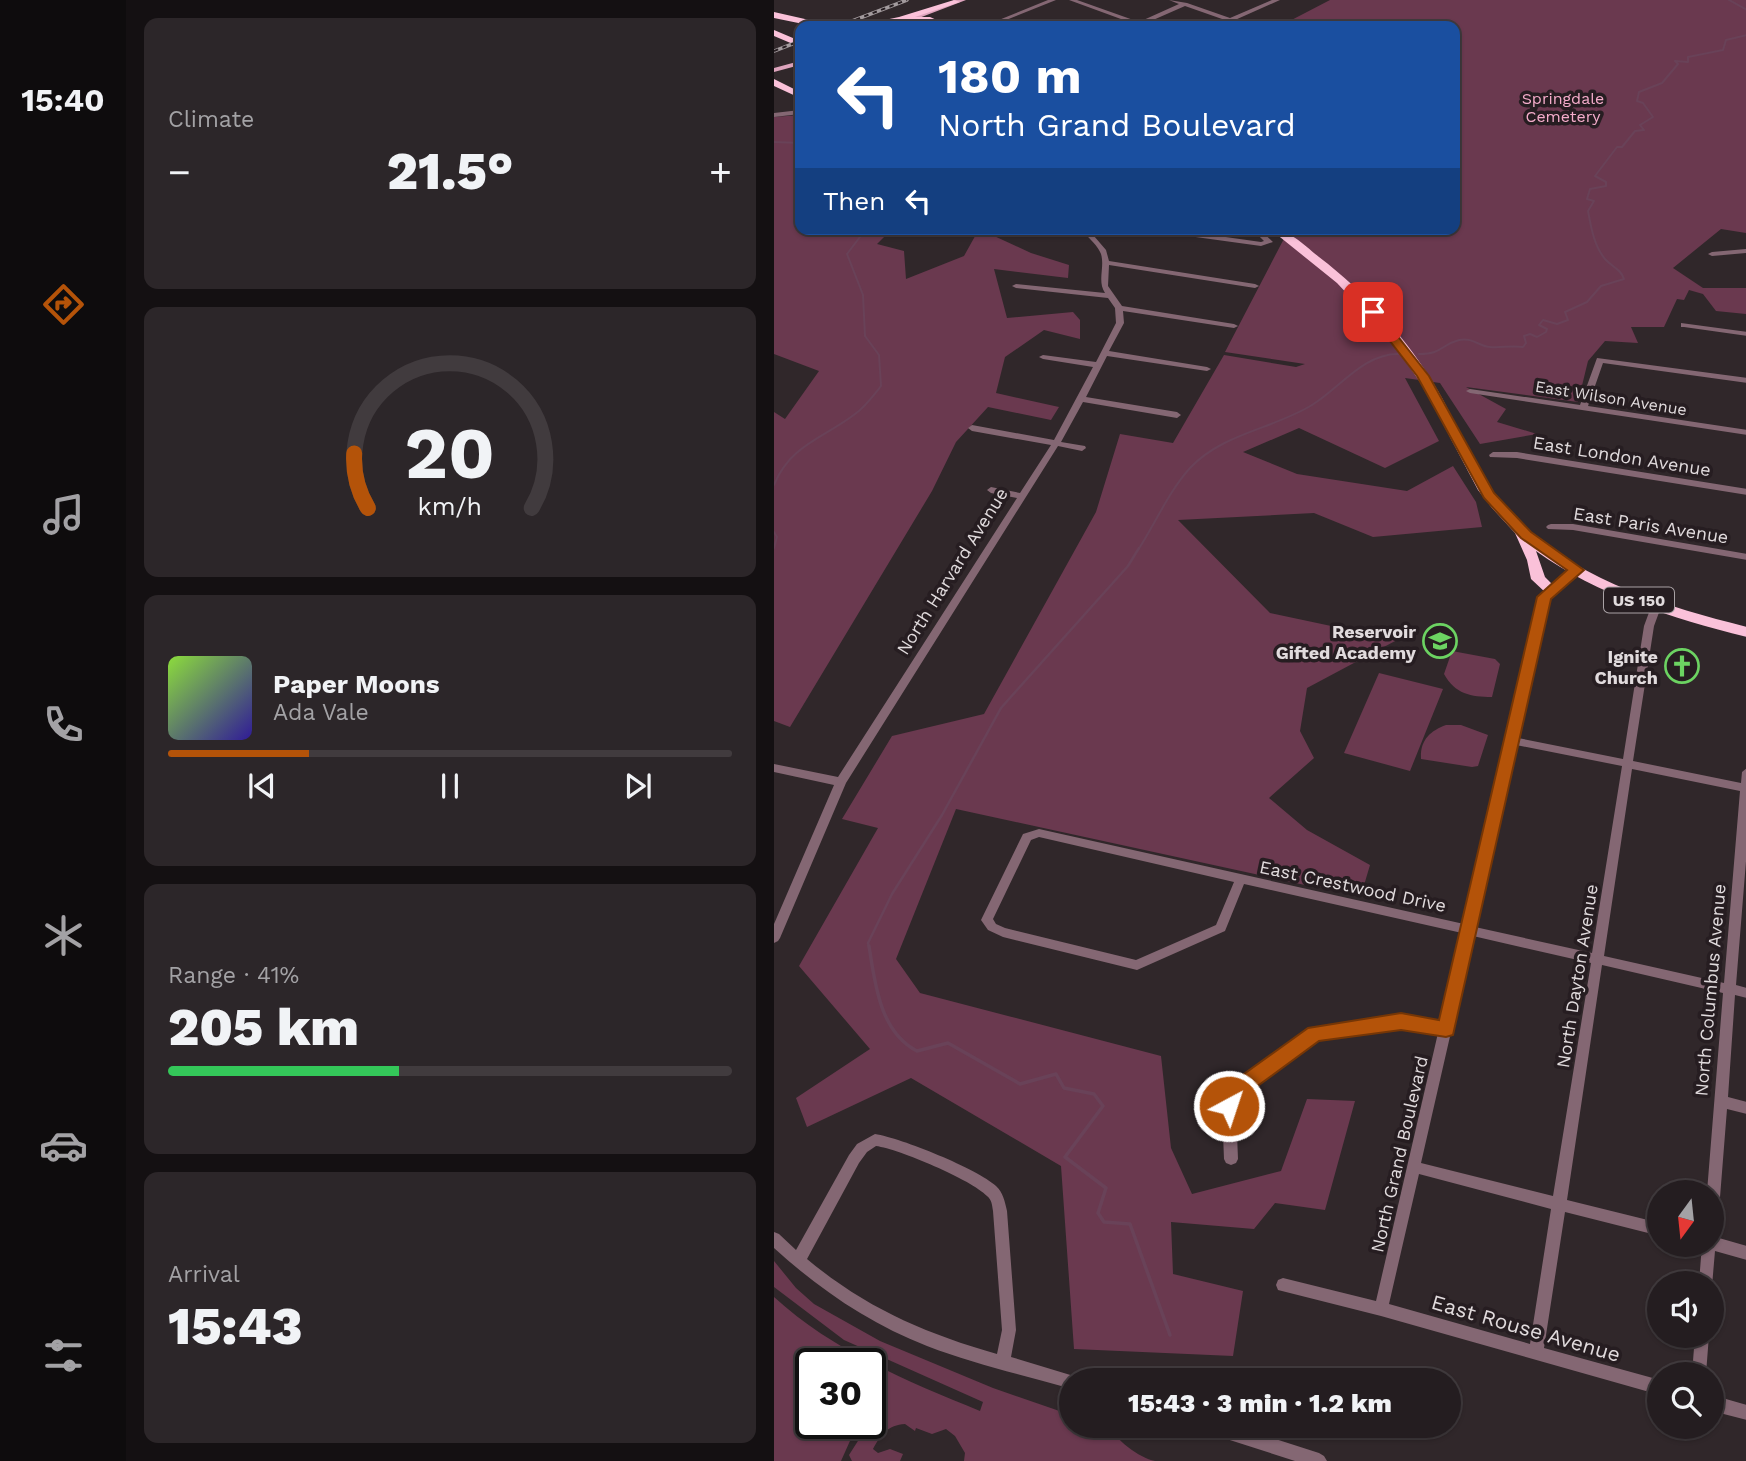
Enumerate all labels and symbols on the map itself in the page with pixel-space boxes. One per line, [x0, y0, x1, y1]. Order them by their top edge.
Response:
park label: Springdale Cemetery [1522, 89, 1604, 126]
pin [1343, 282, 1403, 342]
street label: East Wilson Avenue [1534, 377, 1688, 419]
street label: East London Avenue [1532, 432, 1712, 480]
street label: North Harvard Avenue [892, 484, 1012, 658]
street label: East Paris Avenue [1572, 502, 1730, 548]
road number: US 150 [1604, 587, 1674, 612]
place label: Reservoir Gifted Academy [1276, 621, 1417, 663]
school or university icon: Reservoir Gifted Academy [1421, 622, 1459, 660]
place label: Ignite Church [1594, 646, 1658, 688]
church icon: Ignite Church [1663, 647, 1701, 685]
street label: East Crestwood Drive [1258, 856, 1448, 916]
street label: North Dayton Avenue [1552, 883, 1602, 1069]
street label: North Columbus Avenue [1690, 883, 1730, 1097]
street label: North Grand Boulevard [1366, 1054, 1432, 1254]
position arrow [1192, 1069, 1266, 1143]
north arrow [1647, 1180, 1724, 1256]
street label: East Rouse Avenue [1429, 1289, 1623, 1367]
speed limit sign: 30 [795, 1348, 886, 1439]

